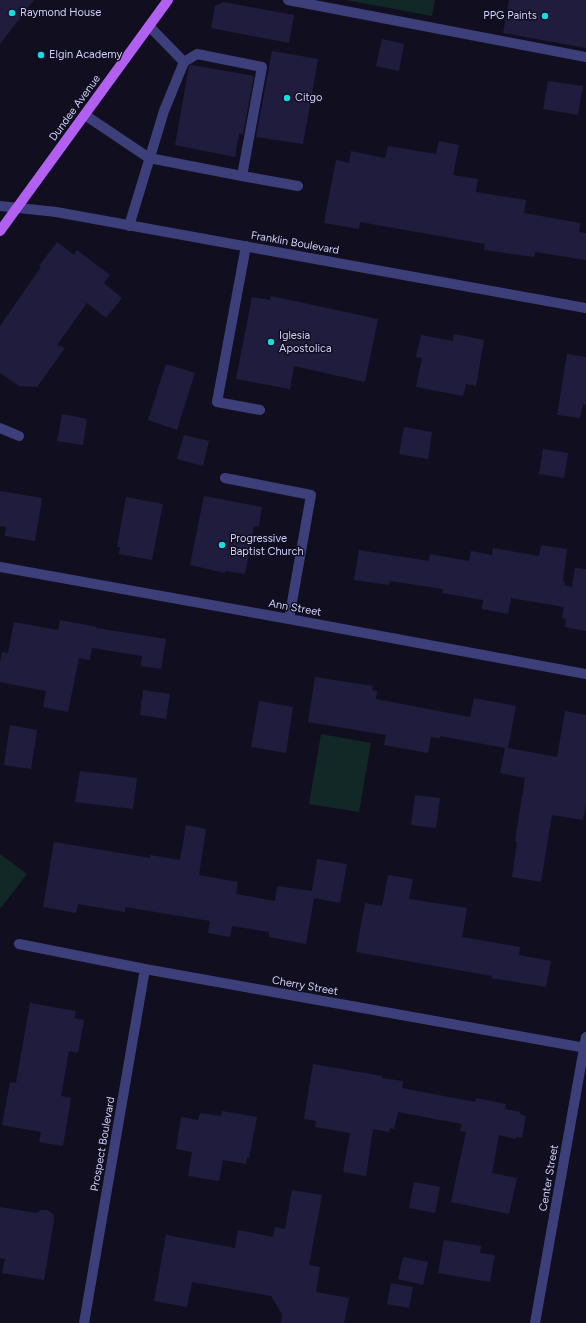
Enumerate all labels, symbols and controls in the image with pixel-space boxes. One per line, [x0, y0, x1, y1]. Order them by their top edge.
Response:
place label: Raymond House [20, 6, 101, 20]
marker: Raymond House [7, 8, 17, 18]
place label: PPG Paints [483, 9, 537, 23]
marker: PPG Paints [540, 11, 550, 21]
place label: Elgin Academy [49, 48, 122, 62]
marker: Elgin Academy [36, 50, 46, 60]
street label: Dundee Avenue [47, 72, 103, 144]
place label: Citgo [295, 91, 322, 105]
marker: Citgo [282, 93, 292, 103]
street label: Franklin Boulevard [250, 229, 340, 257]
place label: Iglesia Apostolica [279, 329, 331, 355]
marker: Iglesia Apostolica [266, 337, 276, 347]
place label: Progressive Baptist Church [230, 532, 304, 558]
marker: Progressive Baptist Church [217, 540, 227, 550]
street label: Ann Street [268, 597, 322, 619]
street label: Cherry Street [271, 974, 339, 998]
street label: Prospect Boulevard [88, 1096, 118, 1192]
street label: Center Street [537, 1144, 561, 1212]

